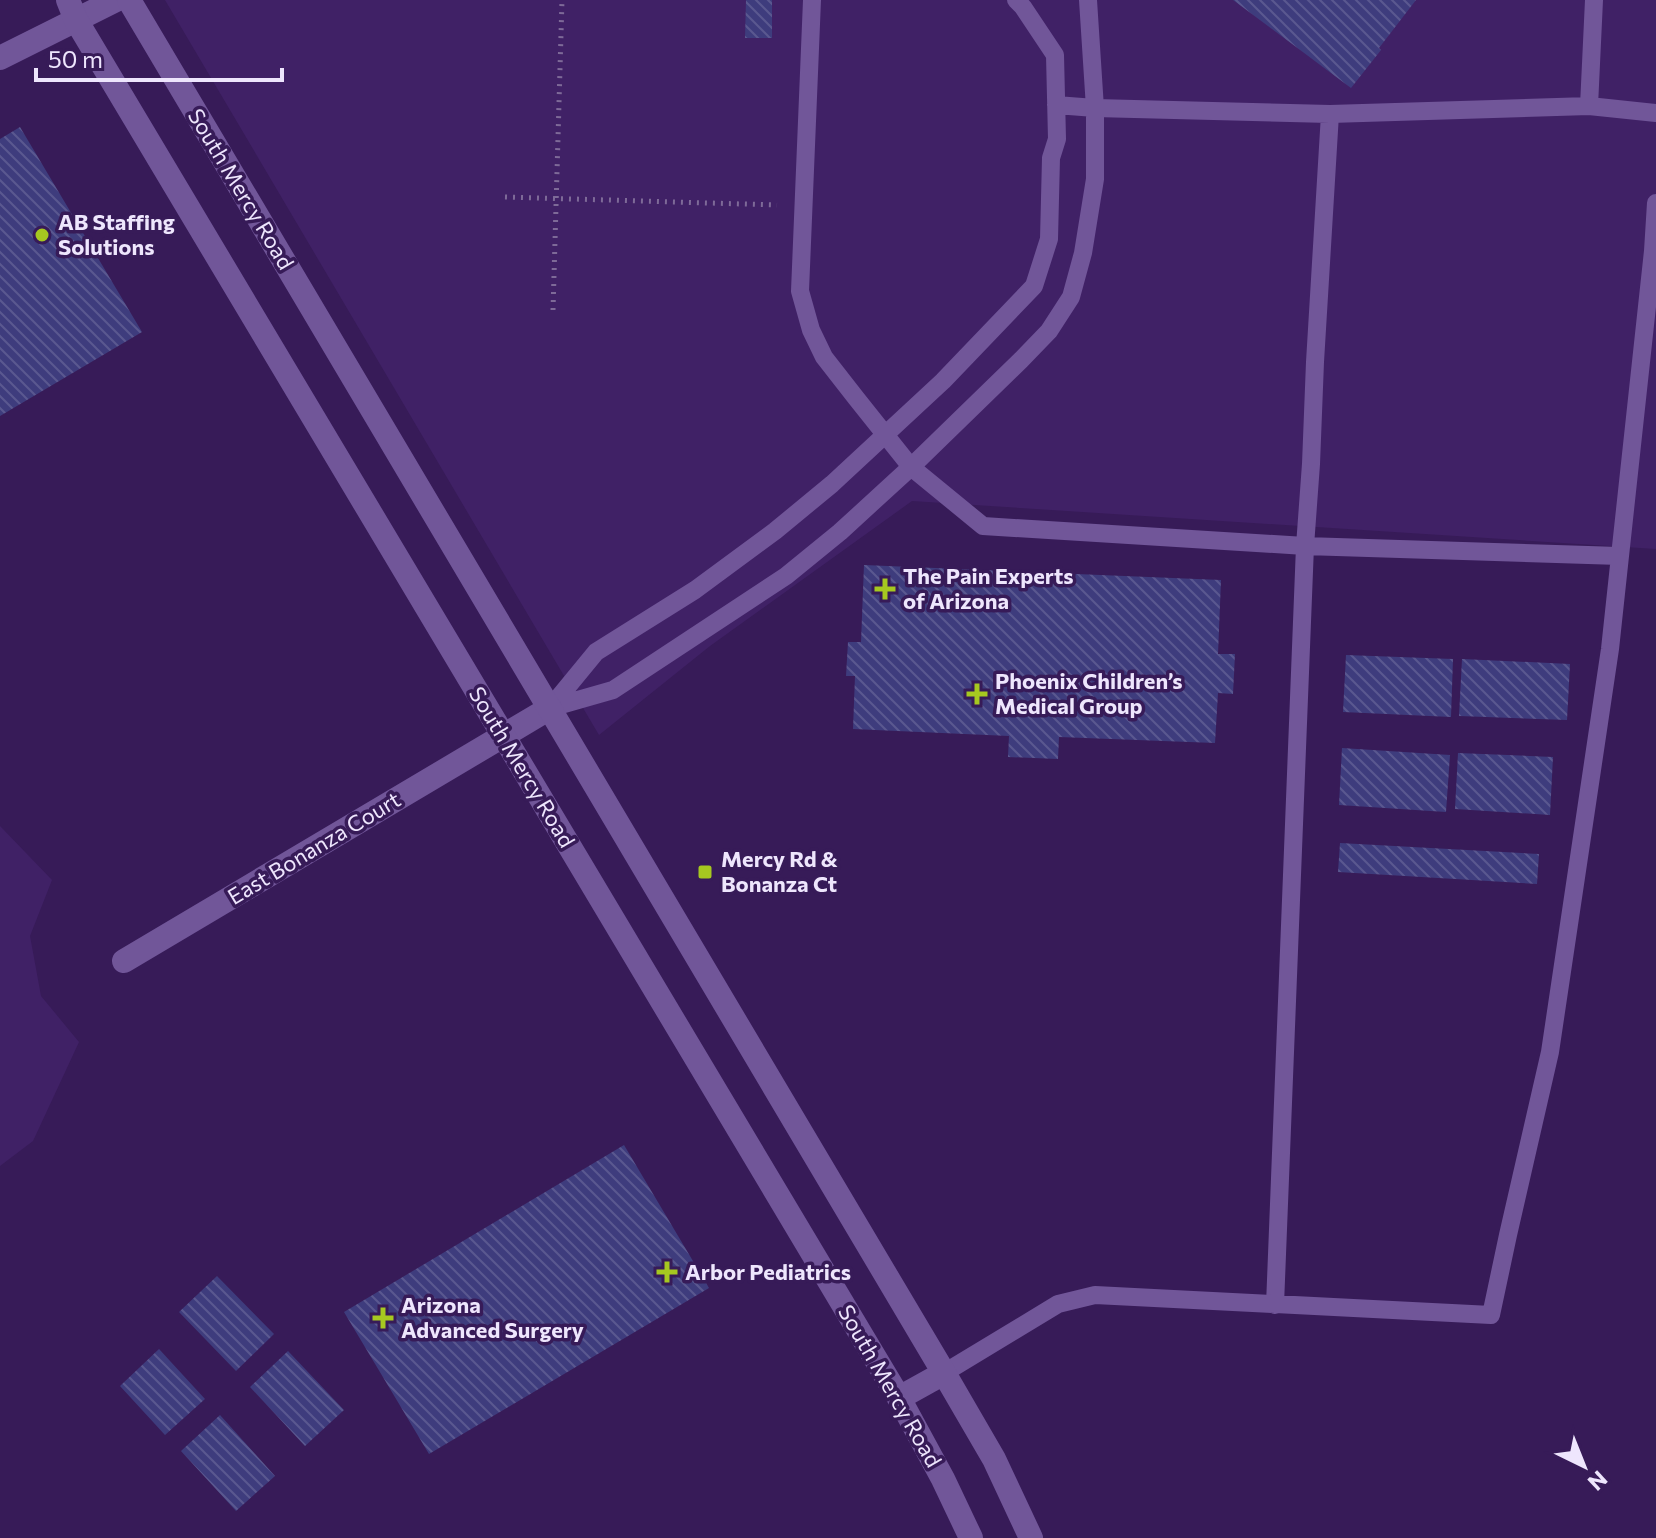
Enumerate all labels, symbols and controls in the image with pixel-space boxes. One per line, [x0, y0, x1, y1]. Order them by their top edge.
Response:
scale bar [36, 32, 282, 82]
text: 50 m [48, 44, 103, 73]
street label: South Mercy Road [183, 103, 300, 274]
place label: AB Staffing Solutions [58, 208, 175, 260]
marker: AB Staffing Solutions [33, 226, 51, 244]
place label: The Pain Experts of Arizona [903, 562, 1073, 614]
marker: The Pain Experts of Arizona [874, 578, 896, 600]
place label: Phoenix Children’s Medical Group [995, 667, 1182, 719]
street label: South Mercy Road [464, 681, 581, 852]
marker: Phoenix Children’s Medical Group [966, 683, 988, 705]
street label: East Bonanza Court [222, 785, 405, 910]
place label: Mercy Rd & Bonanza Ct [721, 845, 838, 897]
marker: Mercy Rd & Bonanza Ct [696, 863, 714, 881]
place label: Arbor Pediatrics [685, 1258, 851, 1285]
marker: Arbor Pediatrics [656, 1261, 678, 1283]
place label: Arizona Advanced Surgery [401, 1291, 584, 1343]
street label: South Mercy Road [833, 1300, 948, 1472]
marker: Arizona Advanced Surgery [372, 1307, 394, 1329]
north arrow [1544, 1426, 1624, 1506]
text: N [1583, 1465, 1613, 1496]

